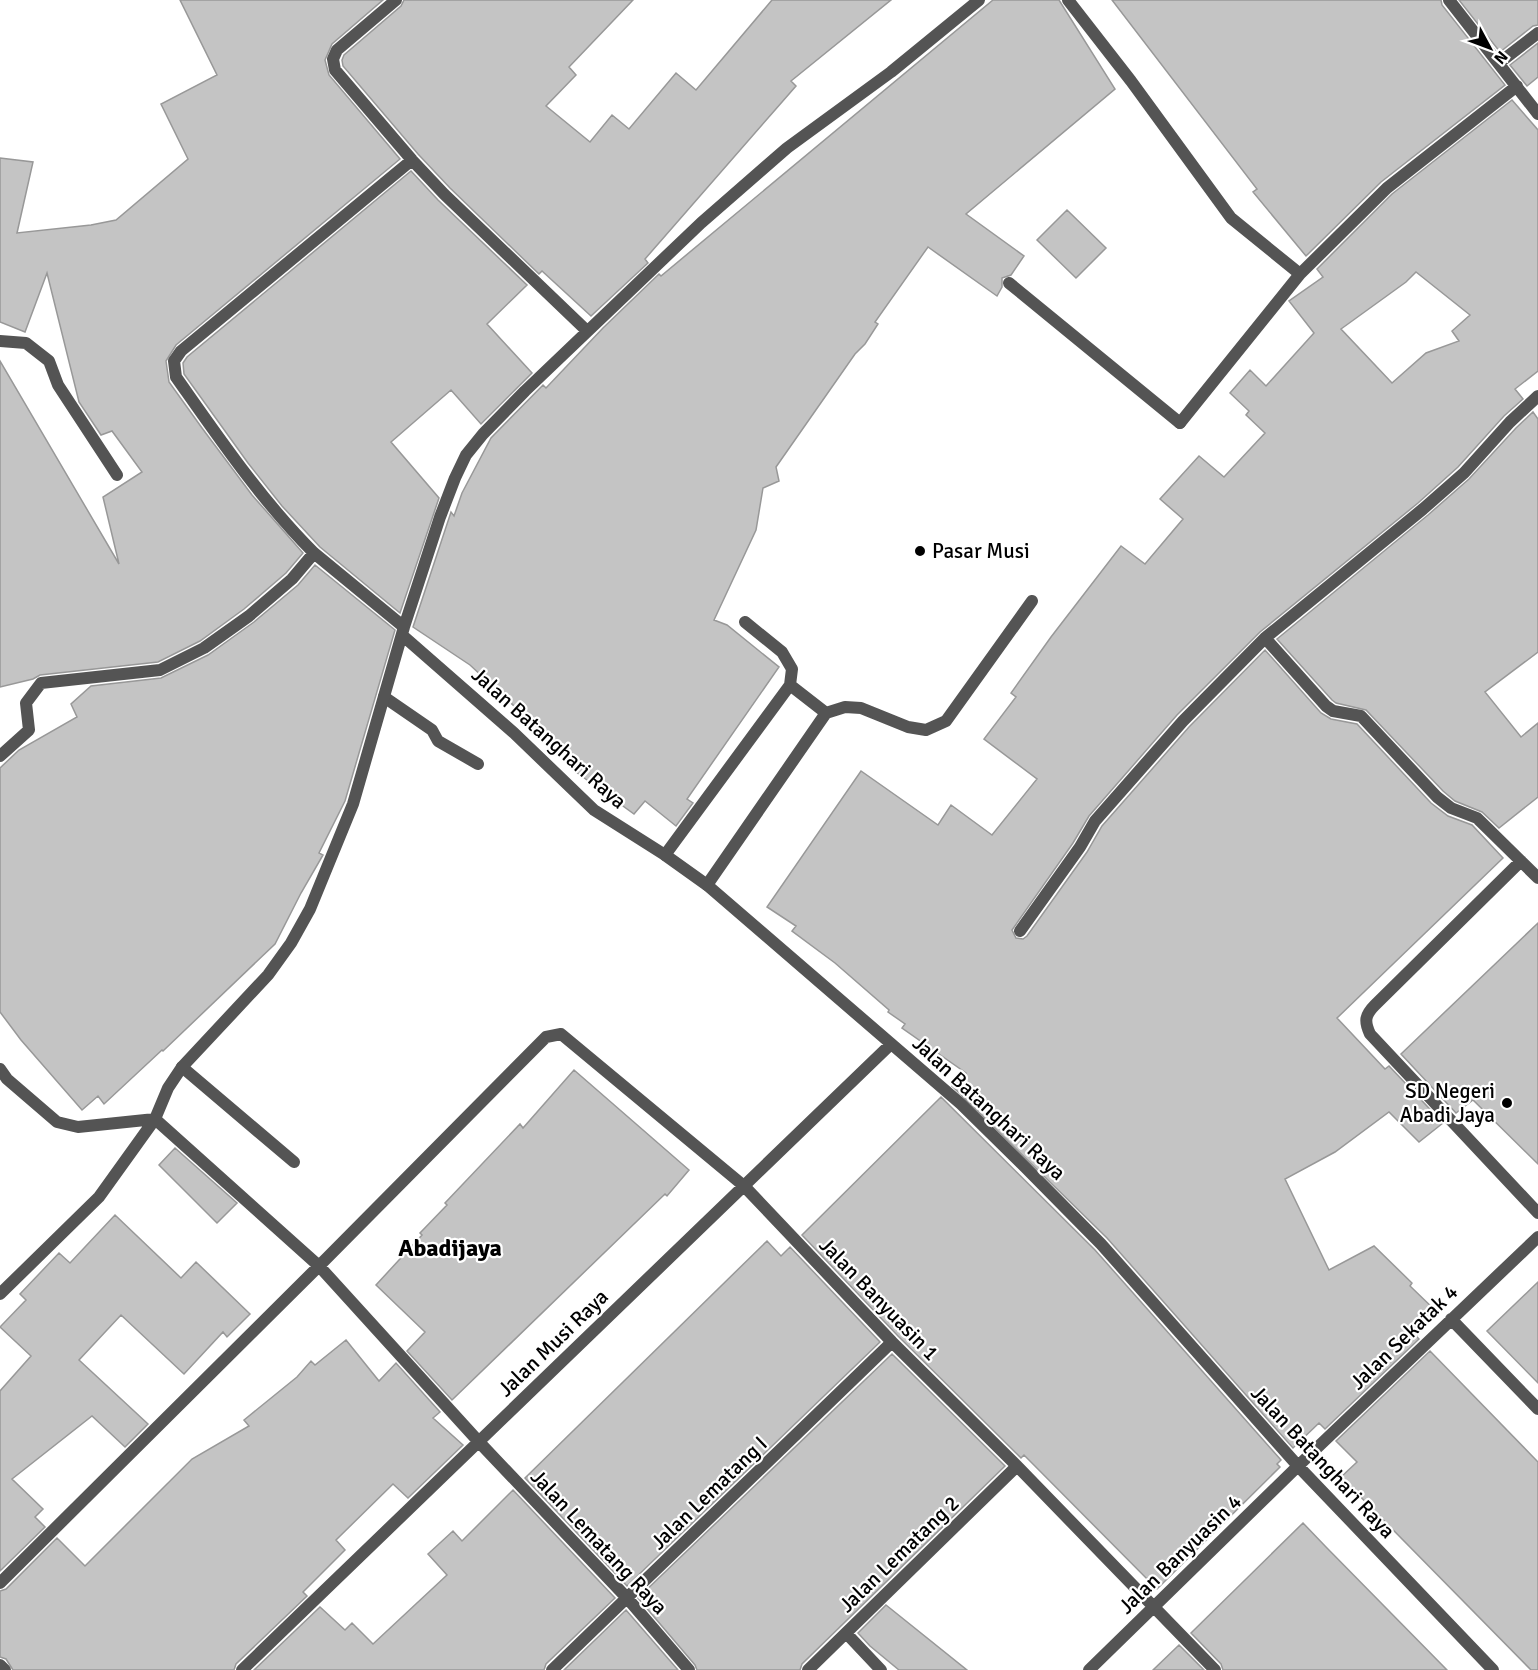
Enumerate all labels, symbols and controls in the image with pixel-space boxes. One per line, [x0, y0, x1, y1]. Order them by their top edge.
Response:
north arrow [1460, 18, 1520, 78]
text: N [1489, 46, 1512, 68]
place label: Pasar Musi [932, 538, 1030, 564]
marker: Pasar Musi [913, 544, 927, 558]
street label: Jalan Batanghari Raya [466, 662, 632, 814]
street label: Jalan Batanghari Raya [907, 1030, 1071, 1186]
place label: SD Negeri Abadi Jaya [1400, 1078, 1495, 1128]
marker: SD Negeri Abadi Jaya [1500, 1096, 1514, 1110]
street label: Jalan Banyuasin 1 [814, 1232, 944, 1366]
district label: Abadijaya [398, 1233, 502, 1263]
street label: Jalan Sekatak 4 [1345, 1279, 1463, 1395]
street label: Jalan Musi Raya [492, 1284, 614, 1402]
street label: Jalan Batanghari Raya [1245, 1380, 1401, 1544]
street label: Jalan Lematang I [645, 1431, 773, 1555]
street label: Jalan Lematang Raya [525, 1464, 673, 1620]
street label: Jalan Banyuasin 4 [1113, 1489, 1247, 1619]
street label: Jalan Lematang 2 [833, 1490, 965, 1618]

